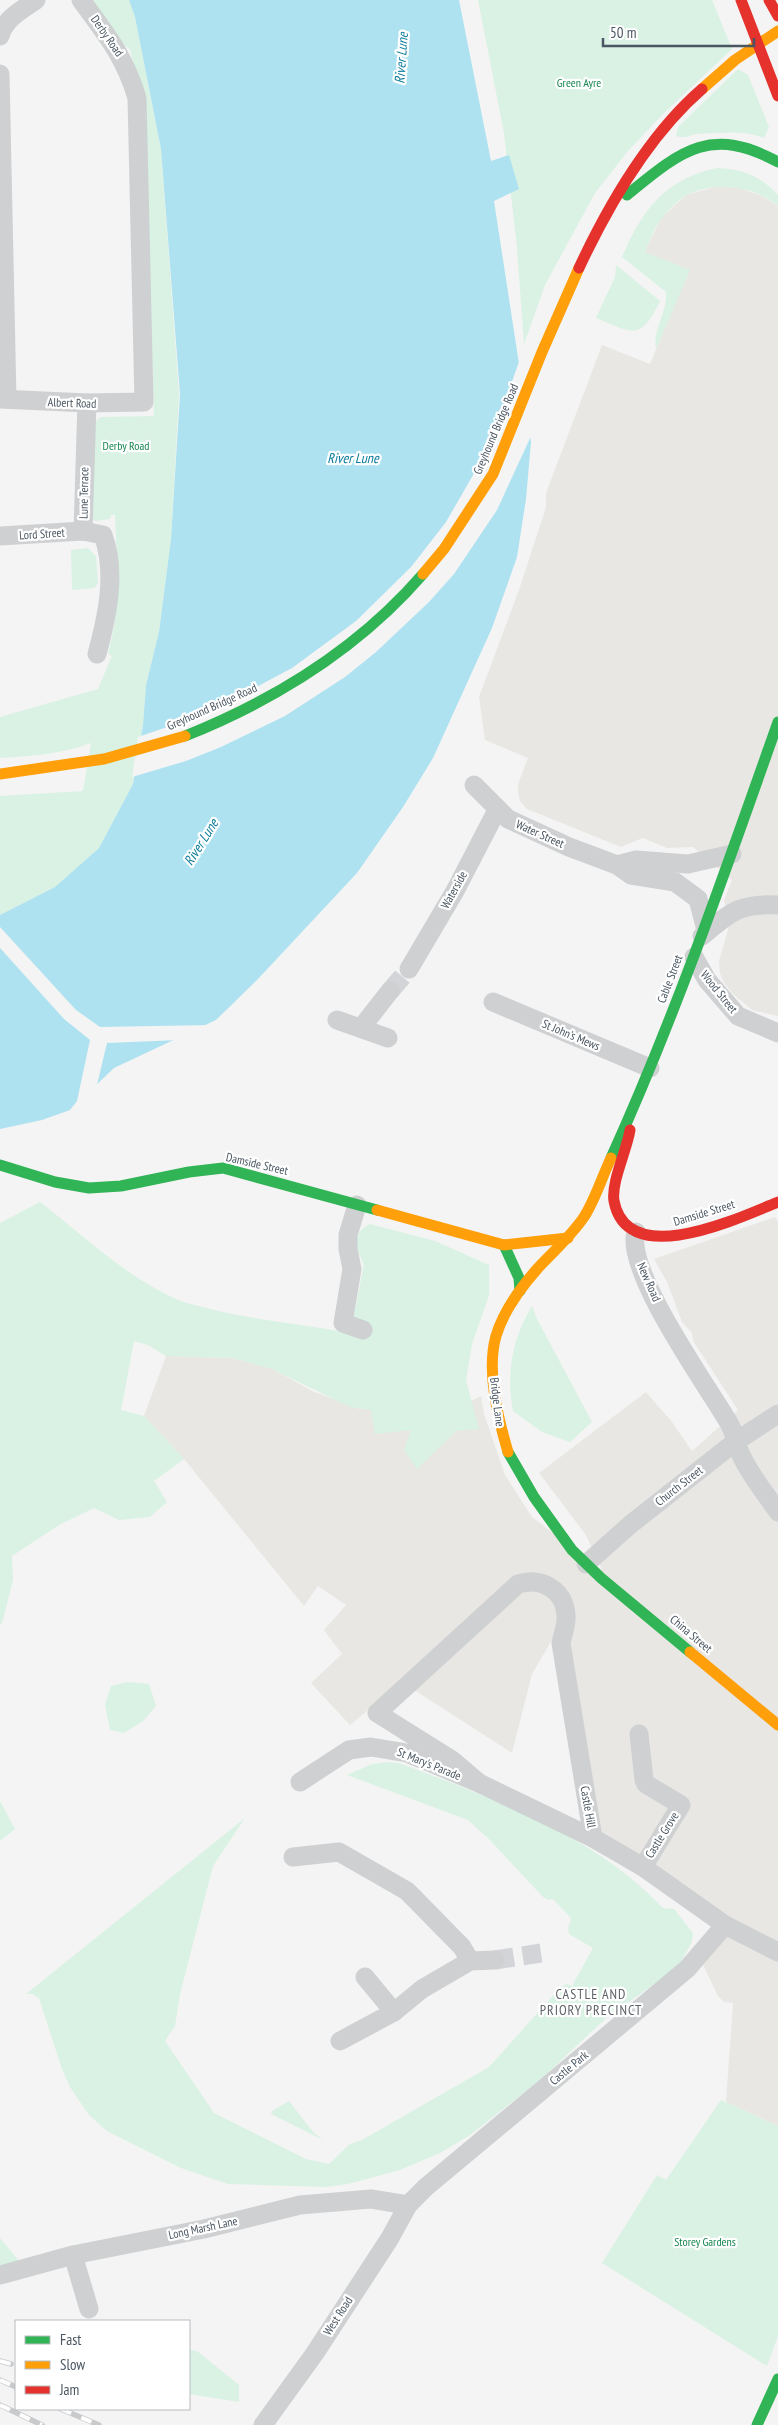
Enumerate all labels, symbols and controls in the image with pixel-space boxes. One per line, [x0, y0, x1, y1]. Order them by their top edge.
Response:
street label: Derby Road [88, 12, 127, 59]
scale bar [603, 15, 754, 47]
text: 50 m [610, 23, 636, 42]
water label: River Lune [390, 31, 412, 84]
park label: Green Ayre [557, 75, 601, 90]
street label: Greyhound Bridge Road [470, 381, 521, 476]
street label: Albert Road [48, 394, 97, 411]
park label: Derby Road [103, 438, 149, 453]
water label: River Lune [327, 449, 380, 467]
street label: Lune Terrace [76, 467, 91, 519]
street label: Lord Street [19, 524, 66, 543]
street label: Greyhound Bridge Road [164, 680, 259, 733]
water label: River Lune [180, 814, 223, 869]
street label: Water Street [514, 816, 567, 851]
street label: Waterside [437, 868, 470, 911]
street label: Cable Street [653, 952, 686, 1005]
street label: Wood Street [698, 967, 742, 1017]
street label: St John's Mews [540, 1016, 602, 1053]
street label: Damside Street [225, 1149, 290, 1178]
street label: Damside Street [671, 1196, 737, 1229]
street label: New Road [634, 1260, 665, 1304]
street label: Bridge Lane [487, 1377, 508, 1427]
street label: Church Street [652, 1462, 706, 1509]
street label: China Street [667, 1612, 716, 1656]
street label: St Mary's Parade [395, 1744, 463, 1783]
street label: Castle Hill [577, 1785, 600, 1829]
street label: Castle Grove [642, 1809, 682, 1861]
district label: CASTLE AND PRIORY PRECINCT [540, 1985, 642, 2019]
street label: Castle Park [546, 2047, 591, 2088]
street label: Long Marsh Lane [167, 2213, 239, 2242]
park label: Storey Gardens [674, 2234, 736, 2249]
street label: West Road [320, 2294, 356, 2338]
legend [15, 2320, 190, 2410]
text: Fast [60, 2330, 81, 2349]
text: Slow [60, 2355, 85, 2374]
text: Jam [59, 2380, 79, 2399]

